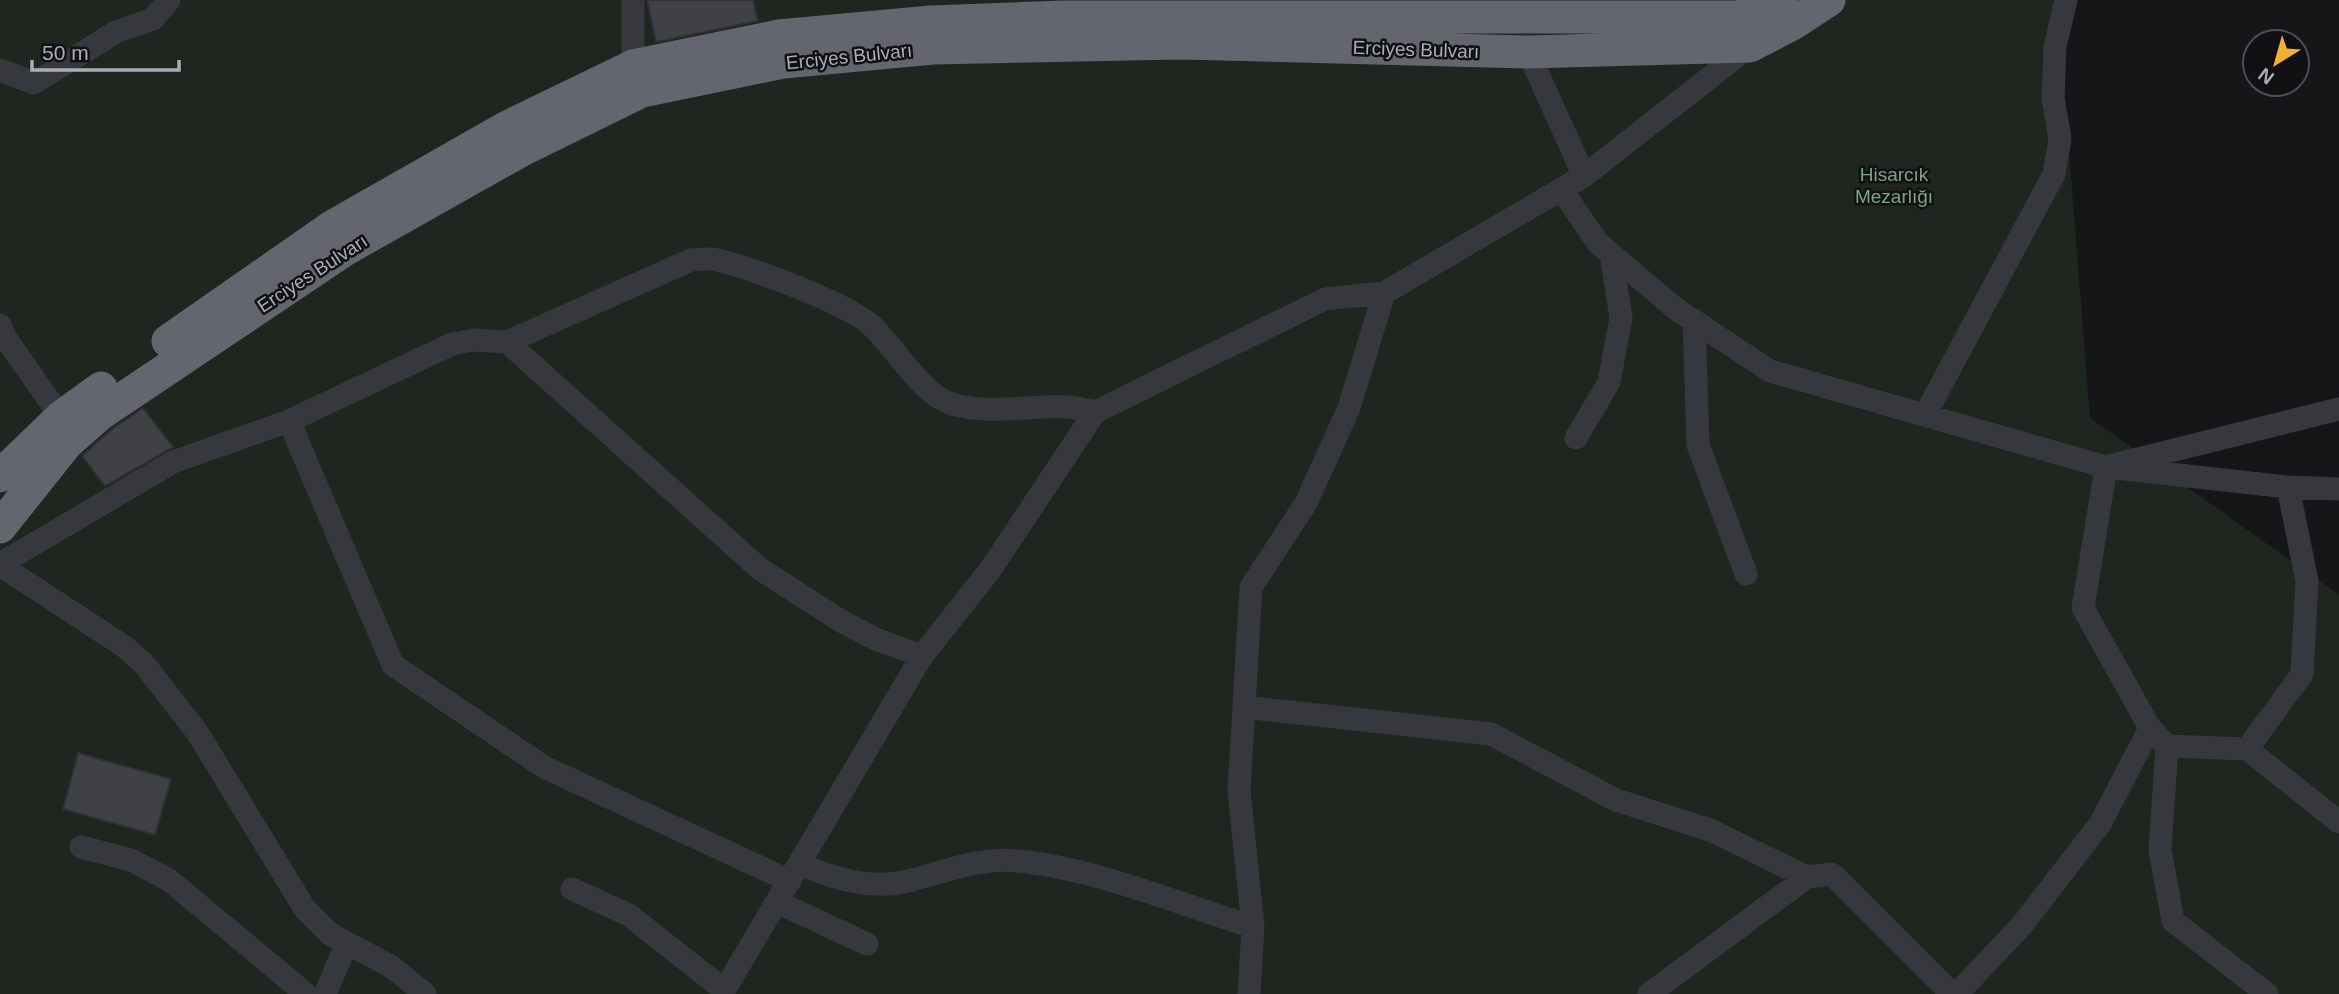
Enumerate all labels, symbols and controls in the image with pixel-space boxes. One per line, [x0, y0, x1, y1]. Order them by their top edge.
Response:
scale bar [32, 28, 178, 72]
north arrow [2241, 28, 2311, 98]
street label: Erciyes Bulvarı [1352, 37, 1480, 62]
street label: Erciyes Bulvarı [785, 39, 913, 74]
text: 50 m [42, 41, 89, 64]
text: N [2254, 64, 2278, 89]
park label: Hisarcık Mezarlığı [1855, 164, 1933, 207]
street label: Erciyes Bulvarı [253, 230, 371, 317]

